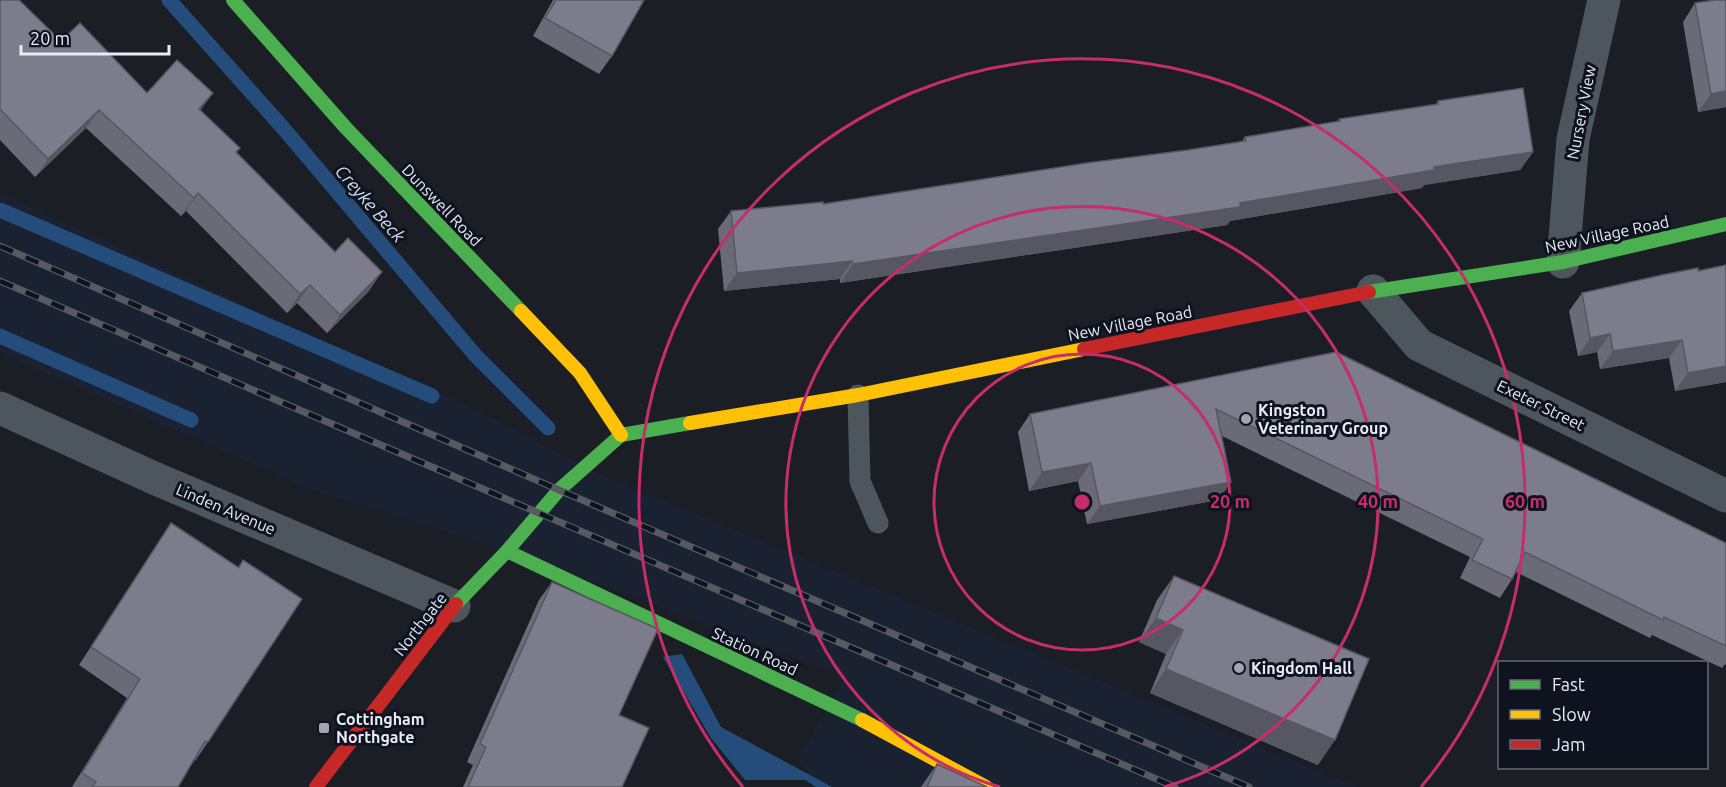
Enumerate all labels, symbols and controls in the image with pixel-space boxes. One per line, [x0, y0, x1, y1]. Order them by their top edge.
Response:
scale bar [21, 18, 170, 56]
text: 20 m [30, 28, 70, 48]
street label: Nursery View [1563, 63, 1599, 161]
street label: Dunswell Road [398, 160, 486, 250]
water label: Creyke Beck [332, 161, 410, 247]
street label: New Village Road [1543, 212, 1671, 256]
street label: New Village Road [1066, 302, 1194, 344]
street label: Exeter Street [1494, 376, 1588, 434]
place label: Kingston Veterinary Group [1258, 401, 1388, 437]
marker: Kingston Veterinary Group [1239, 412, 1253, 426]
street label: Linden Avenue [174, 480, 278, 538]
text: 20 m [1210, 491, 1250, 511]
text: 40 m [1358, 491, 1398, 511]
text: 60 m [1505, 491, 1545, 511]
centre of rings [1072, 492, 1092, 512]
street label: Northgate [390, 589, 450, 659]
street label: Station Road [709, 623, 801, 679]
place label: Kingdom Hall [1251, 659, 1352, 677]
marker: Kingdom Hall [1232, 661, 1246, 675]
legend [1498, 661, 1708, 769]
text: Fast [1552, 674, 1585, 694]
text: Slow [1552, 704, 1591, 724]
place label: Cottingham Northgate [336, 710, 425, 746]
marker: Cottingham Northgate [317, 721, 331, 735]
text: Jam [1552, 734, 1586, 754]

